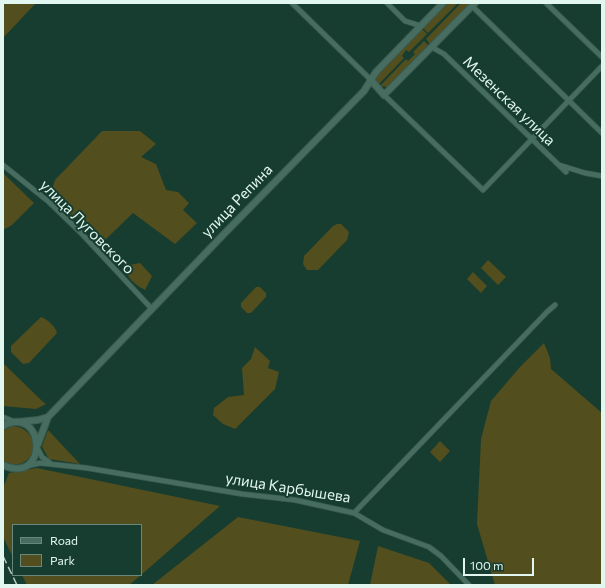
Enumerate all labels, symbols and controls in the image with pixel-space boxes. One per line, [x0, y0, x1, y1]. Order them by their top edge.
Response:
street label: Мезенская улица [459, 53, 559, 149]
street label: улица Репина [198, 161, 276, 241]
street label: улица Луговского [36, 176, 138, 278]
street label: улица Карбышева [224, 469, 352, 507]
legend [12, 524, 142, 576]
text: Road [50, 533, 78, 547]
scale bar [465, 550, 536, 576]
text: Park [50, 553, 75, 567]
text: 100 m [470, 558, 504, 572]

